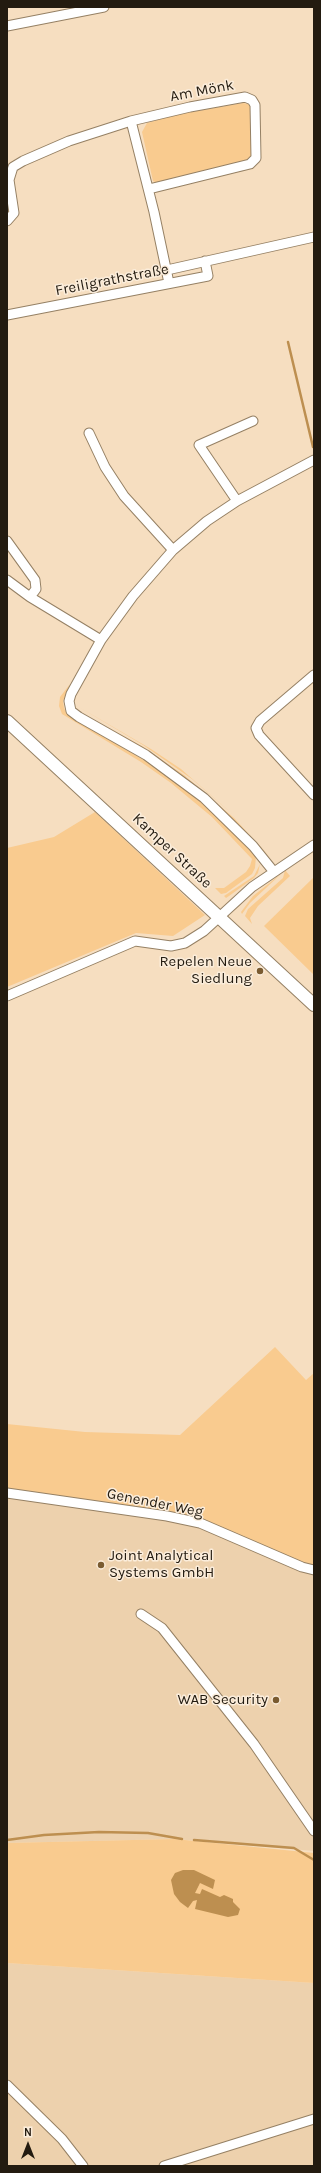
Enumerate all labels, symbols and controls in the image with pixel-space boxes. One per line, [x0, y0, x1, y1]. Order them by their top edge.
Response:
street label: Am Mönk [169, 76, 235, 106]
street label: Freiligrathstraße [54, 260, 170, 300]
street label: Kamper Straße [129, 810, 215, 892]
place label: Repelen Neue Siedlung [159, 953, 252, 988]
marker: Repelen Neue Siedlung [255, 966, 265, 976]
street label: Genender Weg [105, 1485, 205, 1521]
place label: Joint Analytical Systems GmbH [109, 1547, 214, 1582]
marker: Joint Analytical Systems GmbH [96, 1560, 106, 1570]
place label: WAB Security [177, 1691, 268, 1709]
marker: WAB Security [271, 1695, 281, 1705]
north arrow [8, 2125, 48, 2165]
text: N [24, 2126, 32, 2139]

